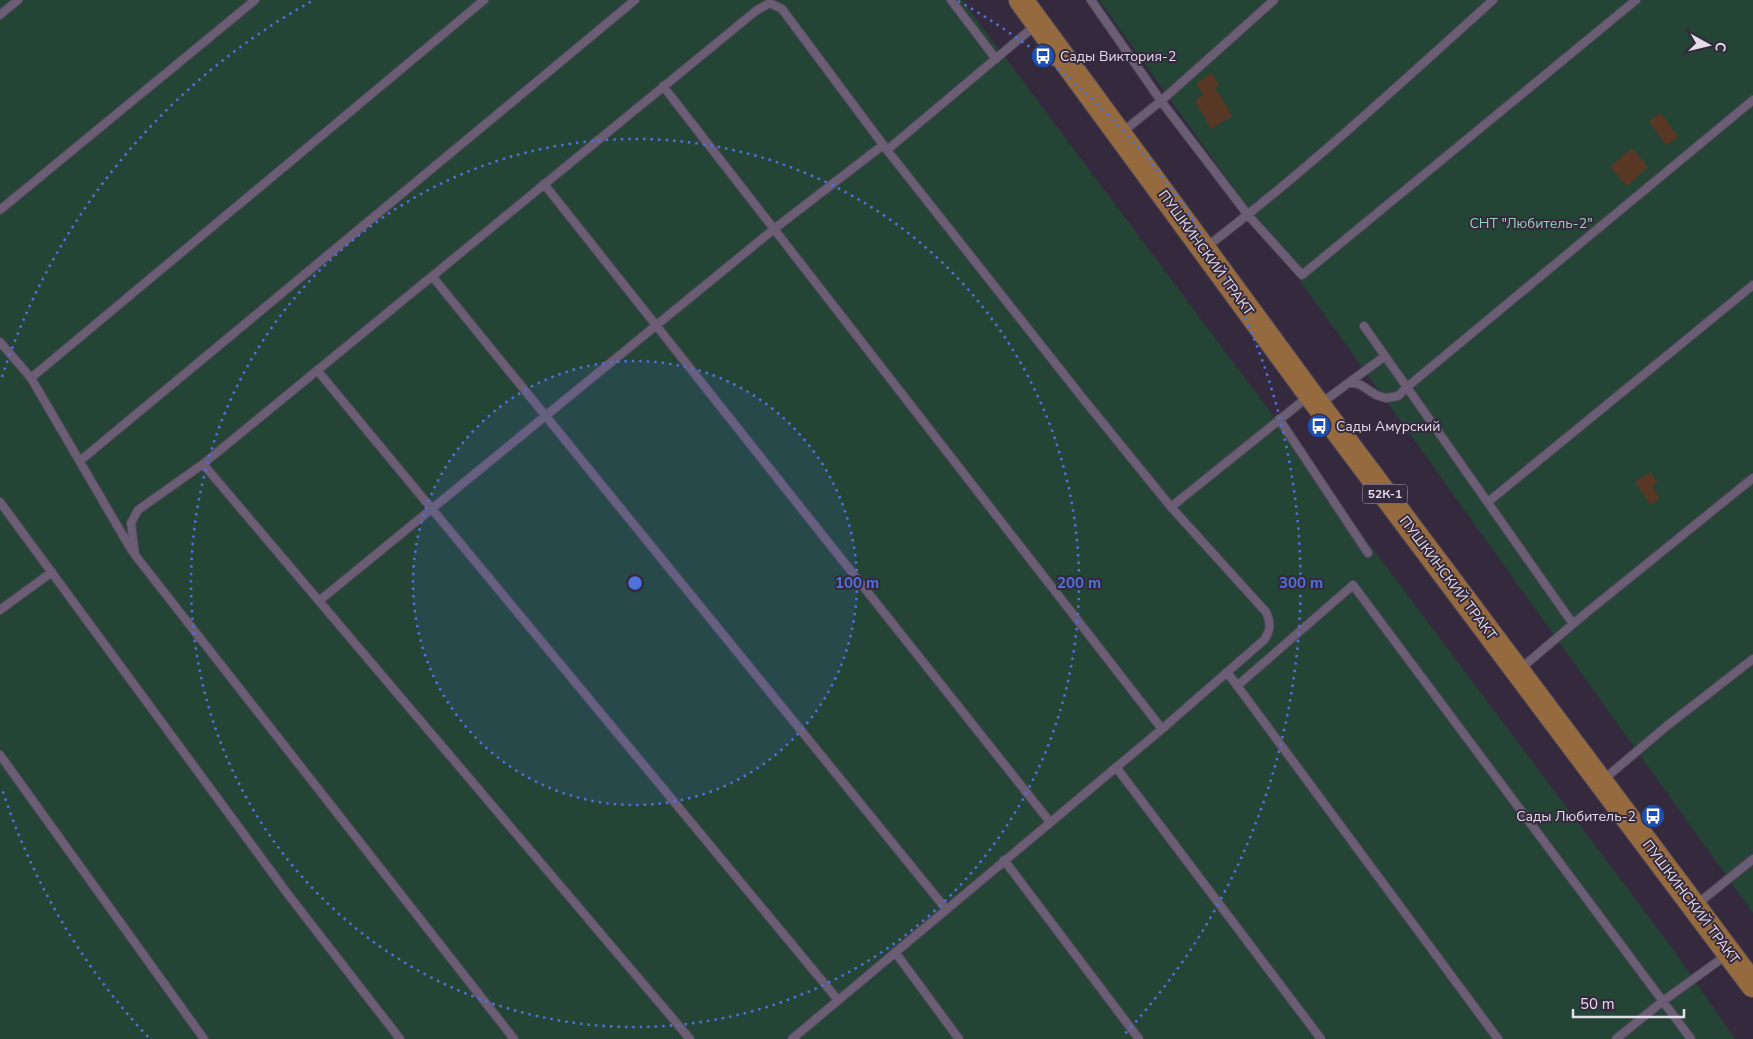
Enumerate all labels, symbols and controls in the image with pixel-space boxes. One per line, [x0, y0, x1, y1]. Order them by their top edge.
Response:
north arrow [1683, 20, 1733, 70]
text: С [1710, 41, 1730, 53]
bus stop icon: Сады Виктория-2 [1030, 43, 1056, 69]
place label: Сады Виктория-2 [1060, 47, 1176, 66]
street label: ПУШКИНСКИЙ ТРАКТ [1154, 186, 1258, 320]
park label: СНТ "Любитель-2" [1469, 214, 1593, 233]
bus stop icon: Сады Амурский [1306, 413, 1332, 439]
place label: Сады Амурский [1336, 417, 1440, 436]
road number: 52К-1 [1362, 484, 1408, 504]
street label: ПУШКИНСКИЙ ТРАКТ [1395, 512, 1501, 644]
text: 100 m [835, 573, 879, 593]
text: 200 m [1057, 573, 1101, 593]
text: 300 m [1279, 573, 1323, 593]
centre of rings [626, 574, 644, 592]
bus stop icon: Сады Любитель-2 [1640, 803, 1666, 829]
place label: Сады Любитель-2 [1516, 807, 1636, 826]
street label: ПУШКИНСКИЙ ТРАКТ [1638, 836, 1744, 968]
scale bar [1573, 986, 1684, 1018]
text: 50 m [1580, 994, 1615, 1014]

